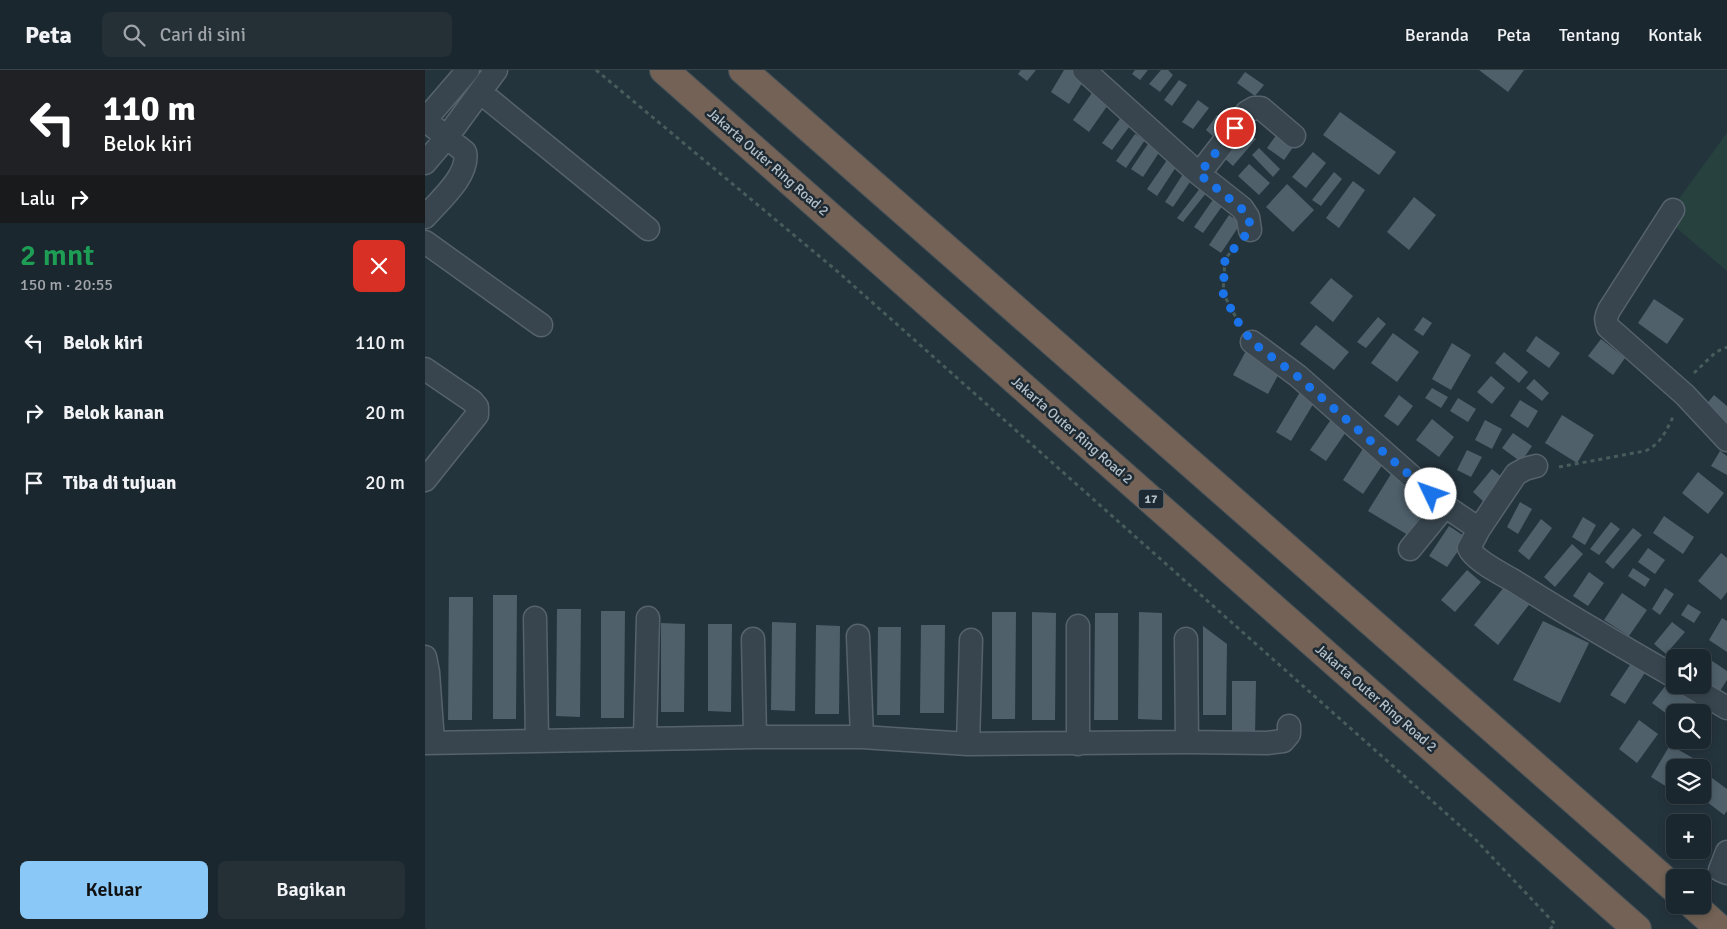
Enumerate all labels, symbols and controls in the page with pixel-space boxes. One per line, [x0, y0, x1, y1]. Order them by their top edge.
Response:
search box [102, 12, 452, 57]
text: Peta [25, 20, 72, 50]
icon: search [120, 21, 148, 49]
text: Cari di sini [160, 23, 246, 47]
text: Beranda [1405, 24, 1469, 46]
text: Peta [1497, 24, 1531, 46]
text: Tentang [1559, 24, 1620, 46]
text: Kontak [1648, 24, 1702, 46]
text: 110 m [103, 87, 196, 130]
icon: left [20, 90, 85, 155]
street label: Jakarta Outer Ring Road 2 [704, 105, 832, 219]
pin [1214, 107, 1256, 149]
icon: arrive [1221, 114, 1249, 142]
text: Belok kiri [103, 130, 192, 157]
icon: right [65, 185, 93, 213]
text: Lalu [20, 187, 55, 211]
text: 2 mnt [20, 237, 94, 274]
button: close [353, 240, 405, 292]
text: 150 m · 20:55 [20, 275, 113, 295]
icon: left [20, 329, 48, 357]
text: Belok kiri [63, 331, 143, 355]
text: 110 m [355, 331, 405, 355]
street label: Jakarta Outer Ring Road 2 [1008, 373, 1136, 487]
icon: right [20, 399, 48, 427]
text: Belok kanan [63, 401, 164, 425]
text: 20 m [365, 401, 405, 425]
position arrow [1404, 467, 1456, 519]
icon: arrive [20, 469, 48, 497]
text: Tiba di tujuan [63, 471, 176, 495]
text: 20 m [365, 471, 405, 495]
road number: 17 [1139, 489, 1163, 508]
street label: Jakarta Outer Ring Road 2 [1312, 641, 1440, 755]
map controls [1666, 649, 1711, 914]
button: sound [1666, 649, 1711, 694]
button: search [1666, 704, 1711, 749]
button: layers [1666, 759, 1711, 804]
button: + [1666, 814, 1711, 859]
button: Keluar [20, 861, 208, 919]
button: Bagikan [218, 861, 405, 919]
button: − [1666, 869, 1711, 914]

